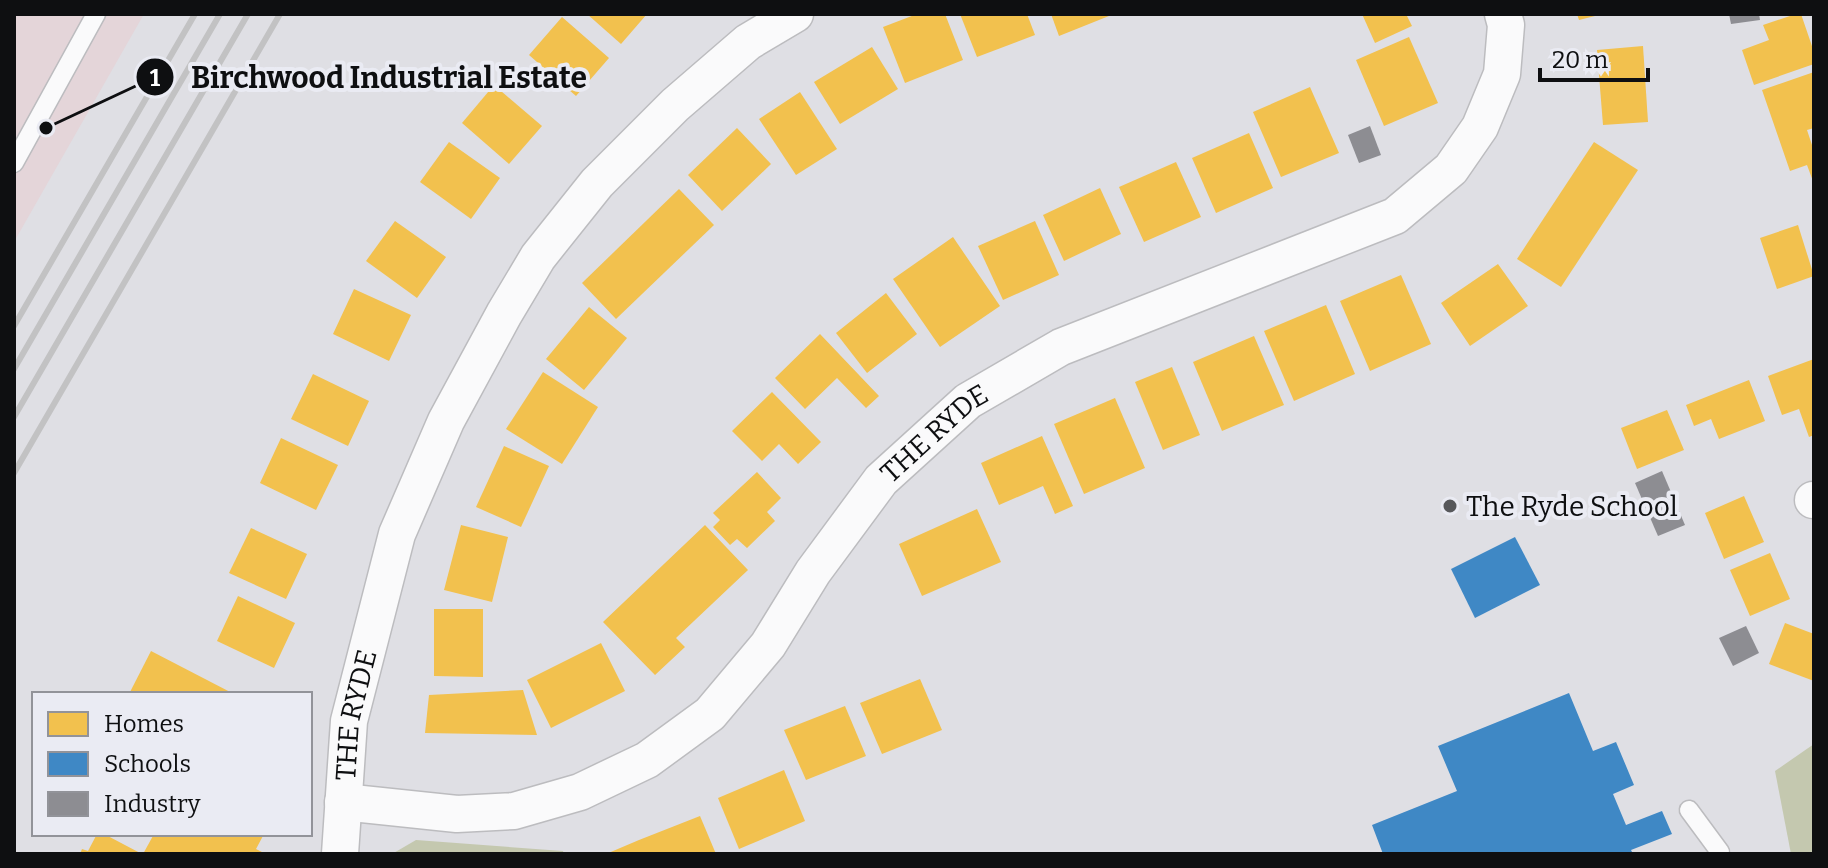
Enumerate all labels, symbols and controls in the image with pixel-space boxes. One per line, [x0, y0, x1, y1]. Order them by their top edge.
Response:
scale bar [1540, 32, 1648, 82]
text: 20 m [1552, 46, 1608, 74]
callout: Birchwood Industrial Estate [135, 50, 602, 104]
text: Birchwood Industrial Estate [191, 60, 587, 96]
text: 1 [150, 64, 161, 92]
street label: THE RYDE [874, 377, 994, 489]
place label: The Ryde School [1466, 490, 1678, 523]
marker: The Ryde School [1441, 497, 1459, 515]
street label: THE RYDE [329, 646, 384, 782]
legend [32, 692, 312, 836]
text: Homes [104, 710, 184, 738]
text: Schools [104, 750, 191, 778]
text: Industry [104, 790, 201, 818]

